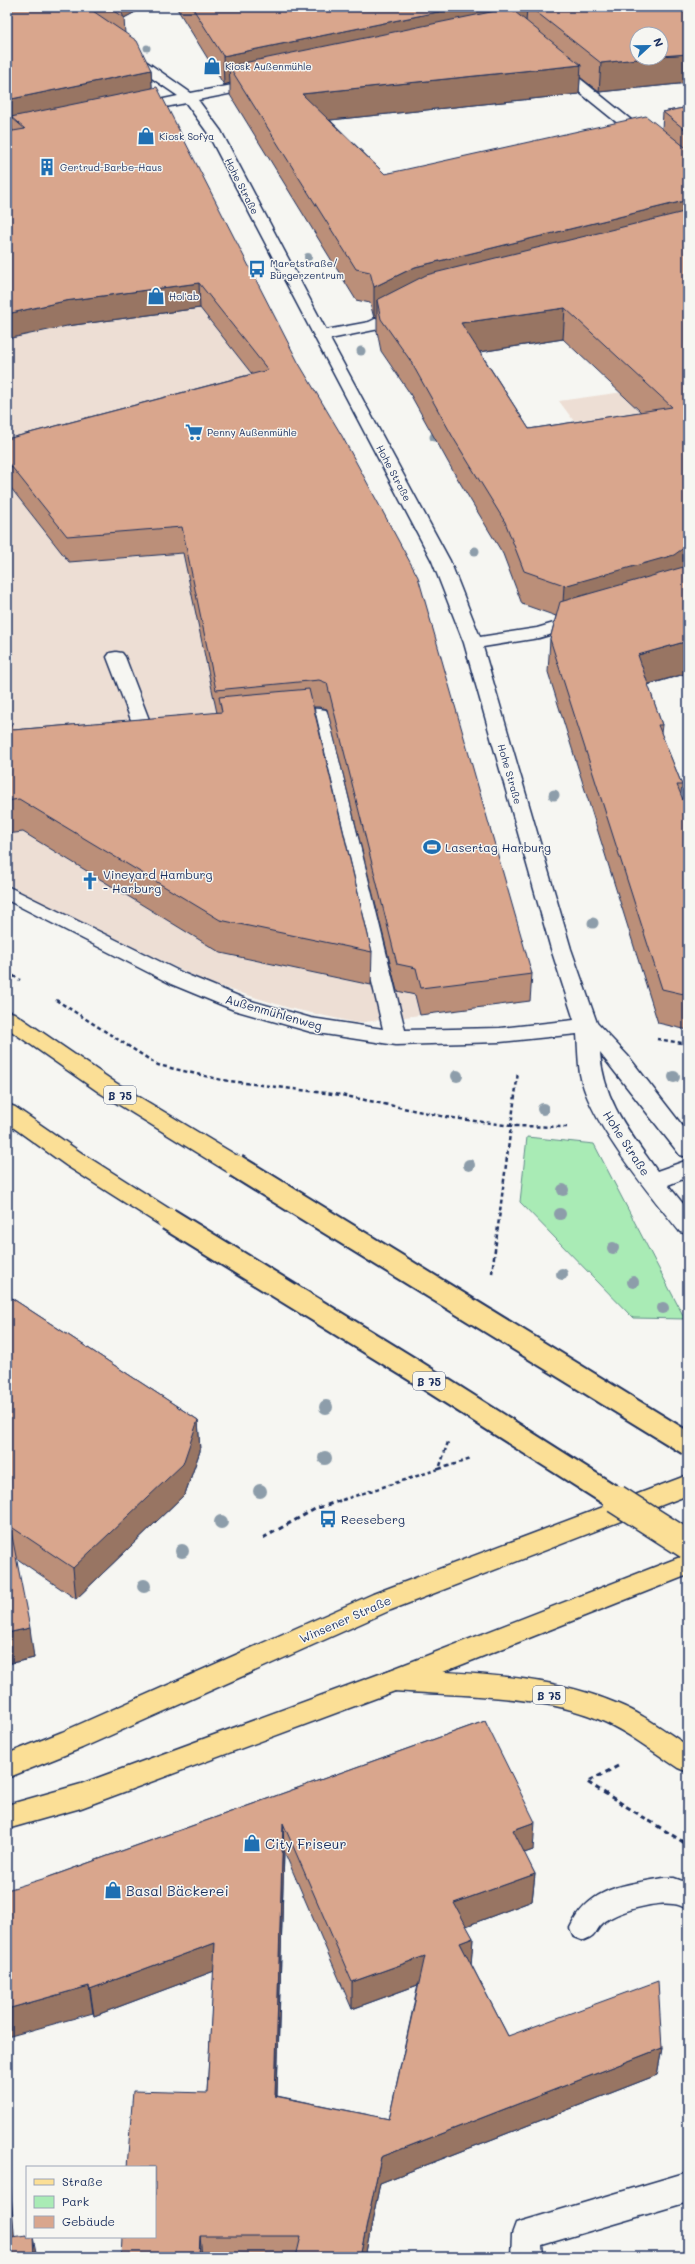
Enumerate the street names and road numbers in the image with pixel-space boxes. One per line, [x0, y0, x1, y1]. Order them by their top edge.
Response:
street label: Hohe Straße [222, 155, 262, 217]
street label: Hohe Straße [373, 442, 415, 504]
street label: Hohe Straße [495, 742, 525, 806]
street label: Außenmühlenweg [224, 990, 324, 1034]
road number: B 75 [104, 1086, 136, 1104]
street label: Hohe Straße [600, 1107, 654, 1179]
road number: B 75 [413, 1372, 445, 1390]
street label: Winsener Straße [297, 1592, 393, 1646]
road number: B 75 [533, 1686, 565, 1704]

